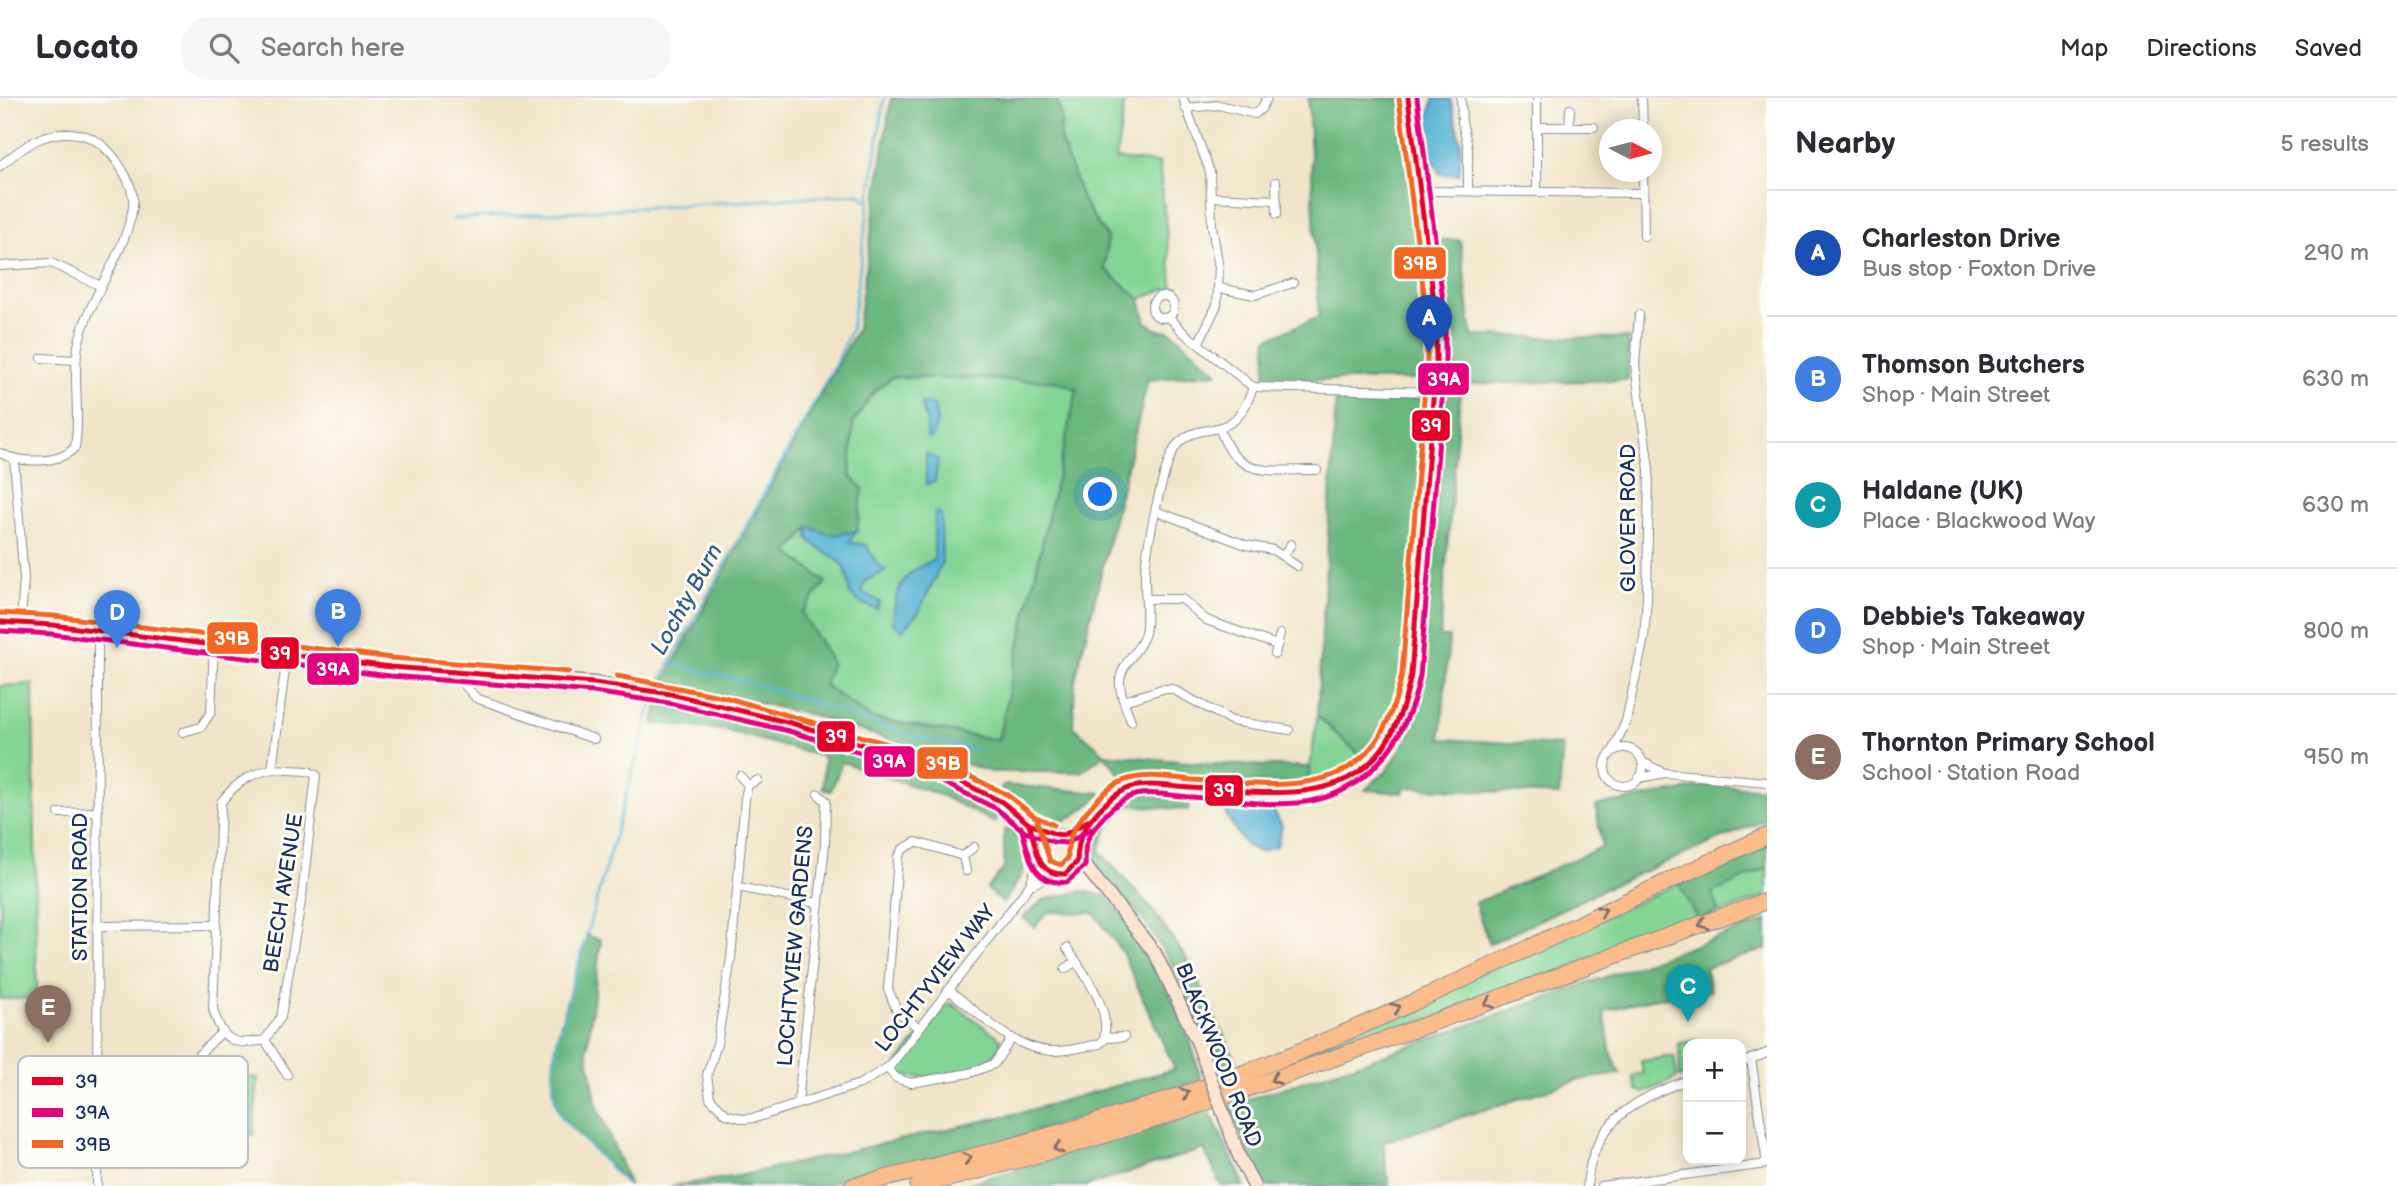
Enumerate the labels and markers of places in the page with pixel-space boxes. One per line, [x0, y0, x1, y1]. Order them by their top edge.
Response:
pin: A [1406, 295, 1452, 353]
pin: B [315, 589, 361, 647]
pin: D [94, 590, 140, 648]
pin: C [1665, 964, 1711, 1022]
pin: E [25, 985, 71, 1043]

